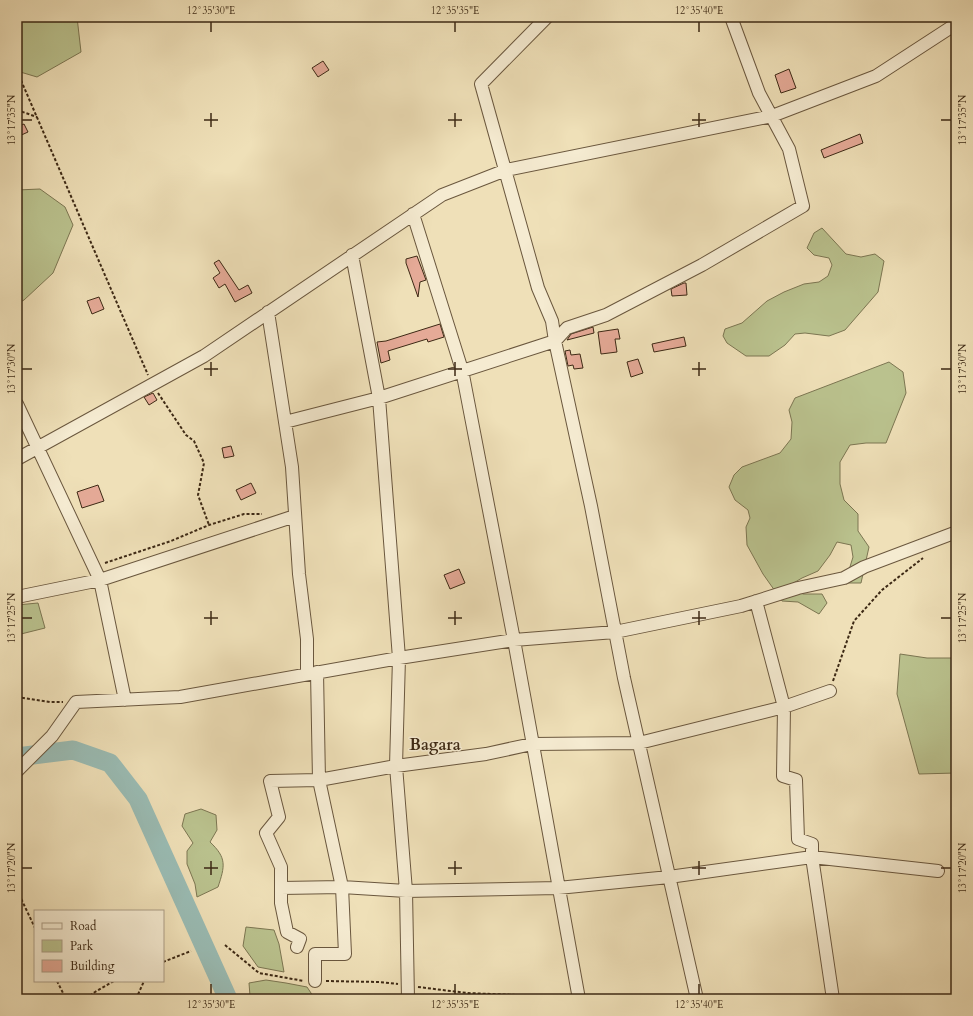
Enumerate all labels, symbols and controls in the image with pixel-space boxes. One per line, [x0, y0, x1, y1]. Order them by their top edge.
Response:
text: 12°35'30"E [187, 4, 235, 18]
text: 12°35'35"E [431, 4, 479, 18]
text: 12°35'40"E [675, 4, 723, 18]
text: 13°17'35"N [5, 94, 19, 145]
text: 13°17'35"N [956, 94, 970, 145]
text: 13°17'30"N [5, 343, 19, 394]
text: 13°17'30"N [956, 343, 970, 394]
text: 13°17'25"N [5, 592, 19, 643]
text: 13°17'25"N [956, 592, 970, 643]
district label: Bagara [409, 734, 461, 756]
text: 13°17'20"N [5, 842, 19, 893]
text: 13°17'20"N [956, 842, 970, 893]
legend [34, 910, 164, 982]
text: Road [70, 918, 97, 934]
text: Park [70, 938, 94, 954]
text: Building [70, 958, 115, 974]
text: 12°35'30"E [187, 998, 235, 1012]
text: 12°35'35"E [431, 998, 479, 1012]
text: 12°35'40"E [675, 998, 723, 1012]

